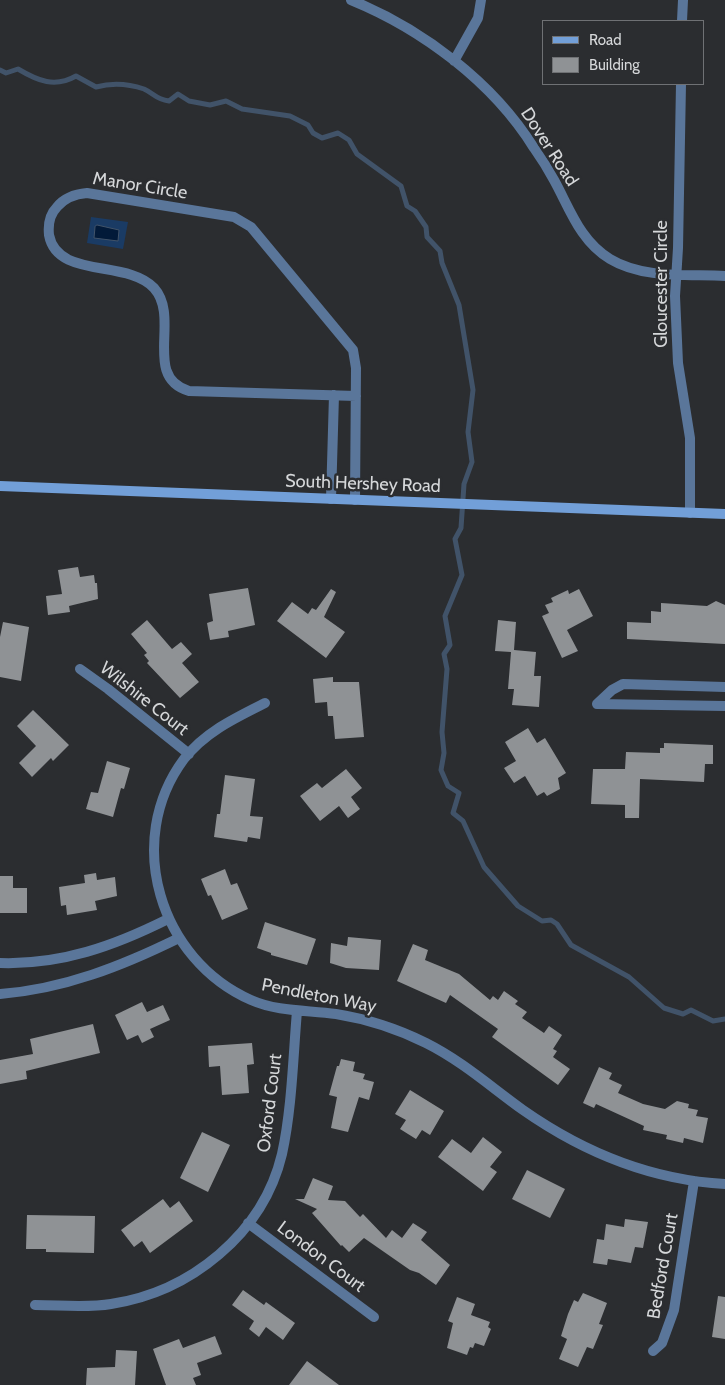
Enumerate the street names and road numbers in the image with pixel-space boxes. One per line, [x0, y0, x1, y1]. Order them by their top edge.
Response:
street label: Dover Road [516, 104, 582, 190]
street label: Manor Circle [91, 168, 189, 204]
street label: Gloucester Circle [651, 220, 673, 348]
street label: South Hershey Road [285, 470, 441, 498]
street label: Wilshire Court [95, 658, 193, 740]
street label: Pendleton Way [260, 974, 378, 1018]
street label: Oxford Court [253, 1052, 287, 1154]
street label: Bedford Court [643, 1211, 683, 1321]
street label: London Court [273, 1217, 369, 1297]

